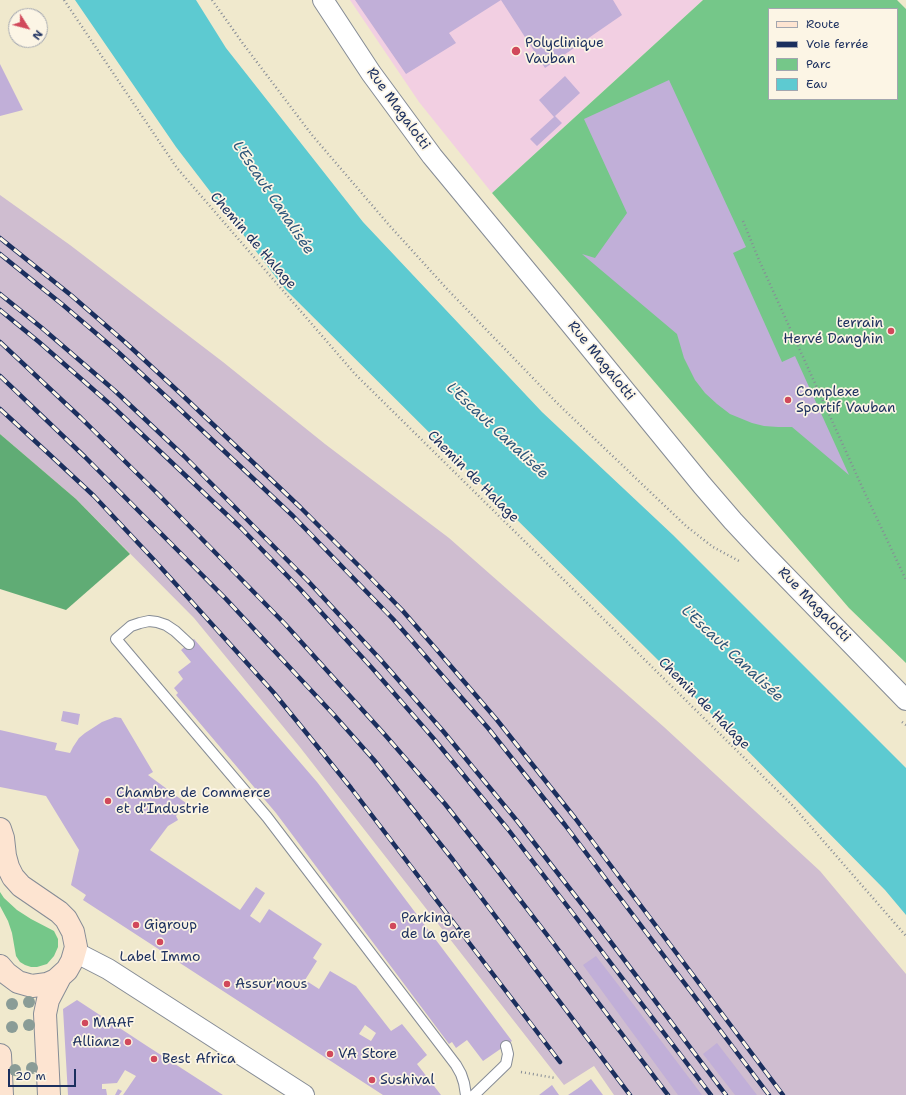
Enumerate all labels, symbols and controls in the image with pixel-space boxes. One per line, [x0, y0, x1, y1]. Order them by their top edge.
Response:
north arrow [8, 8, 48, 48]
legend [768, 8, 898, 100]
text: Route [806, 16, 840, 32]
text: N [29, 27, 46, 43]
place label: Polyclinique Vauban [525, 35, 604, 68]
text: Voie ferrée [806, 36, 869, 52]
marker: Polyclinique Vauban [510, 45, 522, 57]
text: Parc [806, 56, 831, 72]
street label: Rue Magalotti [363, 65, 433, 153]
text: Eau [806, 76, 827, 92]
water label: L'Escaut Canalisée [228, 138, 318, 258]
street label: Chemin de Halage [206, 189, 300, 293]
place label: terrain Hervé Danghin [783, 315, 883, 348]
street label: Rue Magalotti [564, 318, 638, 404]
marker: terrain Hervé Danghin [886, 326, 896, 336]
water label: L'Escaut Canalisée [442, 379, 552, 483]
place label: Complexe Sportif Vauban [796, 384, 896, 416]
marker: Complexe Sportif Vauban [783, 395, 793, 405]
street label: Chemin de Halage [424, 428, 522, 526]
street label: Rue Magalotti [774, 564, 854, 646]
water label: L'Escaut Canalisée [677, 602, 787, 706]
street label: Chemin de Halage [655, 655, 753, 753]
place label: Chambre de Commerce et d'Industrie [116, 785, 271, 818]
marker: Chambre de Commerce et d'Industrie [103, 796, 113, 806]
place label: Parking de la gare [401, 910, 471, 942]
place label: Gigroup [144, 917, 197, 933]
marker: Gigroup [131, 920, 141, 930]
marker: Parking de la gare [388, 921, 398, 931]
marker: Label Immo [155, 937, 165, 947]
place label: Label Immo [119, 949, 201, 965]
place label: Assur'nous [235, 976, 307, 992]
marker: Assur'nous [222, 979, 232, 989]
place label: MAAF [93, 1015, 135, 1031]
marker: MAAF [80, 1018, 90, 1028]
place label: Allianz [72, 1034, 120, 1050]
marker: Allianz [123, 1037, 133, 1047]
place label: VA Store [338, 1046, 397, 1062]
marker: VA Store [325, 1049, 335, 1059]
place label: Best Africa [162, 1051, 236, 1067]
marker: Best Africa [149, 1054, 159, 1064]
scale bar [10, 1061, 78, 1087]
text: 20 m [15, 1068, 46, 1084]
place label: Sushival [380, 1072, 435, 1088]
marker: Sushival [367, 1075, 377, 1085]

